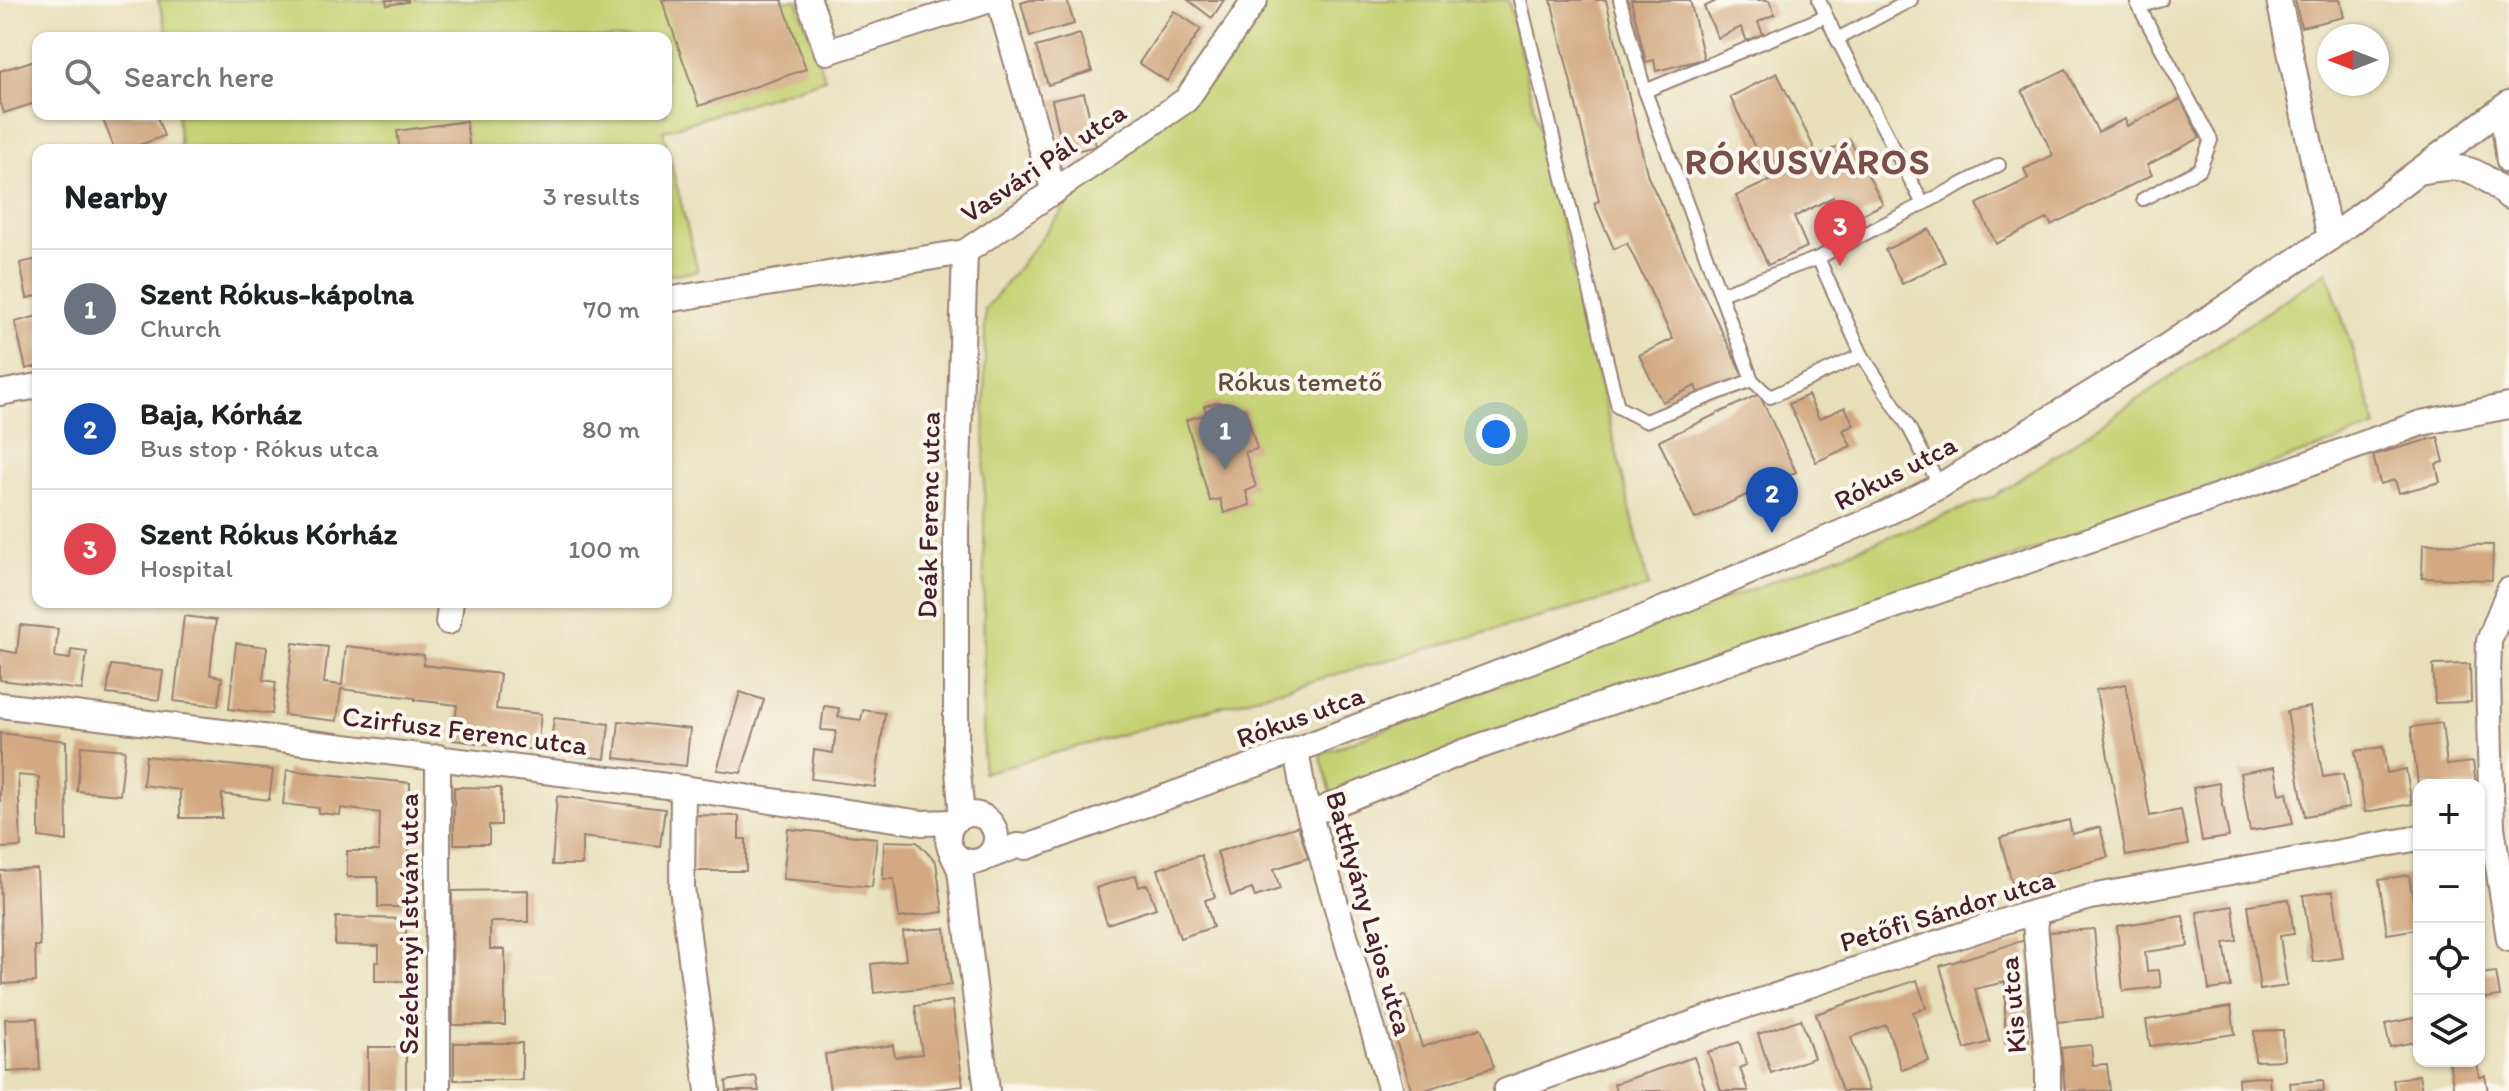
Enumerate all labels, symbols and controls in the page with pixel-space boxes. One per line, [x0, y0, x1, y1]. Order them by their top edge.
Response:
north arrow [2317, 24, 2389, 96]
search box [32, 32, 672, 120]
icon: search [60, 54, 104, 98]
text: Search here [124, 58, 274, 95]
street label: Vasvári Pál utca [954, 94, 1133, 230]
district label: RÓKUSVÁROS [1685, 140, 1931, 183]
text: Nearby [64, 176, 167, 217]
text: 3 results [543, 180, 640, 212]
pin: 3 [1814, 200, 1866, 266]
text: Szent Rókus-kápolna [140, 275, 414, 312]
text: 1 [84, 293, 96, 325]
text: 70 m [583, 293, 640, 325]
text: Church [140, 312, 221, 344]
park label: Rókus temető [1217, 364, 1383, 398]
text: Baja, Kórház [140, 395, 302, 432]
pin: 1 [1199, 404, 1251, 470]
street label: Deák Ferenc utca [909, 411, 947, 619]
text: 2 [83, 413, 97, 445]
text: 80 m [582, 413, 640, 445]
your location [1476, 414, 1516, 454]
street label: Rókus utca [1828, 426, 1963, 517]
text: Bus stop · Rókus utca [140, 432, 379, 464]
pin: 2 [1746, 467, 1798, 533]
text: Szent Rókus Kórház [140, 515, 397, 552]
text: 3 [83, 533, 97, 565]
text: 100 m [568, 533, 640, 565]
text: Hospital [140, 552, 233, 584]
street label: Rókus utca [1232, 677, 1369, 755]
street label: Czirfusz Ferenc utca [340, 698, 590, 762]
map controls [2413, 779, 2485, 1067]
button: + [2413, 779, 2485, 851]
street label: Batthyány Lajos utca [1319, 787, 1421, 1040]
street label: Széchenyi István utca [391, 793, 425, 1055]
button: − [2413, 851, 2485, 923]
street label: Petőfi Sándor utca [1835, 861, 2059, 959]
button: locate [2413, 923, 2485, 995]
street label: Kis utca [1991, 955, 2033, 1055]
button: layers [2413, 995, 2485, 1067]

